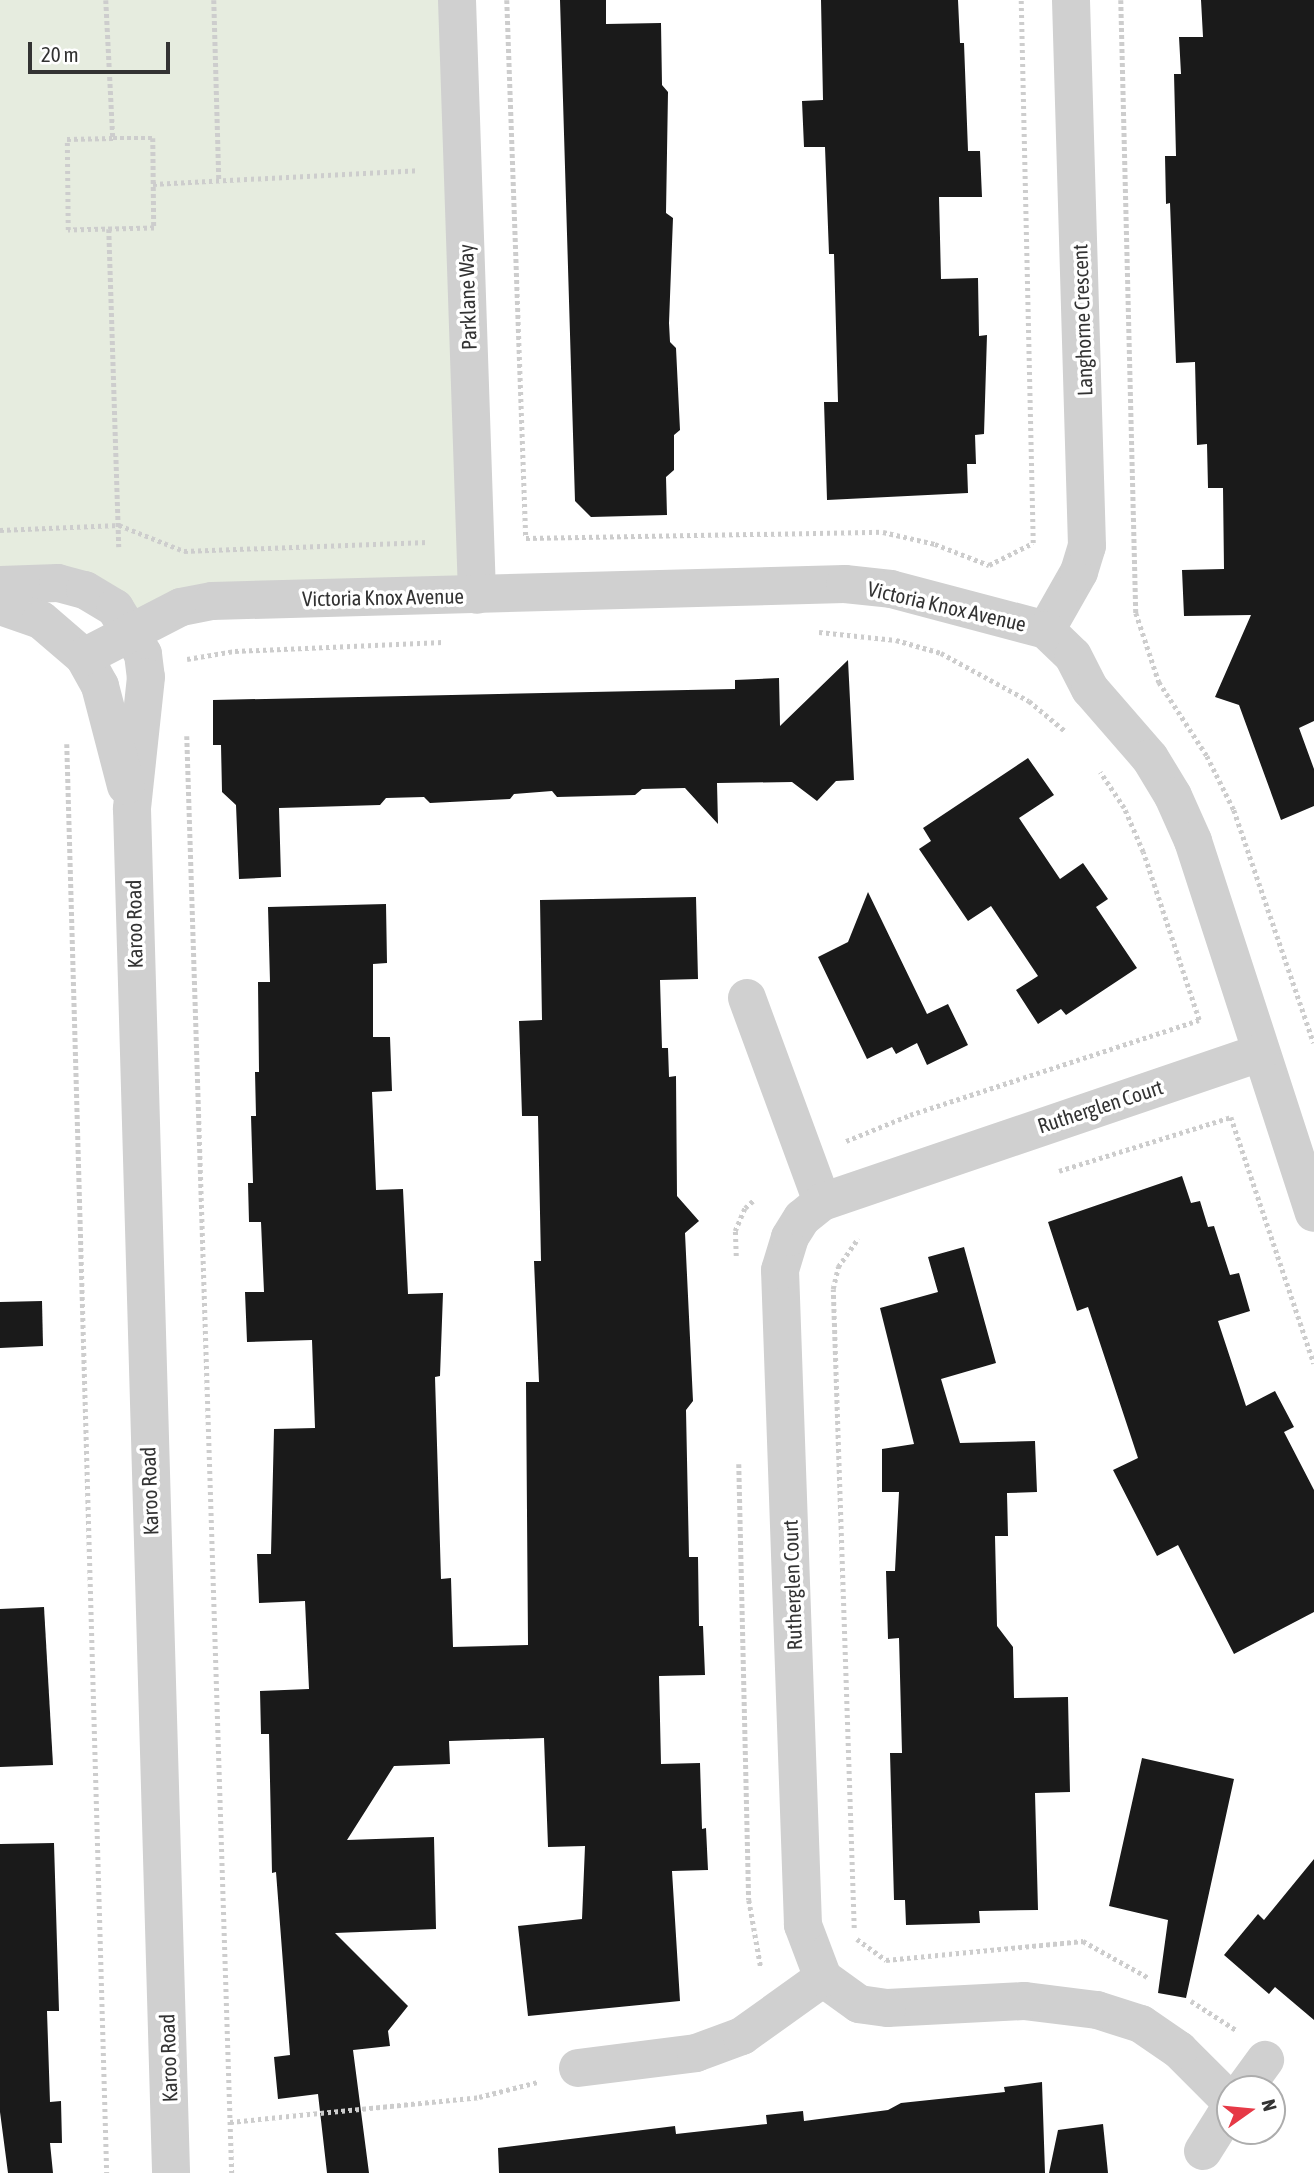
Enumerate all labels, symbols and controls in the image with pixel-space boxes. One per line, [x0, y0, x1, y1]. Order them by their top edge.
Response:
scale bar [32, 28, 173, 72]
text: 20 m [41, 42, 79, 66]
street label: Parklane Way [453, 244, 481, 350]
street label: Langhorne Crescent [1067, 244, 1097, 396]
street label: Victoria Knox Avenue [865, 576, 1029, 636]
street label: Victoria Knox Avenue [302, 583, 464, 611]
street label: Karoo Road [121, 880, 147, 968]
street label: Rutherglen Court [1034, 1074, 1166, 1138]
street label: Karoo Road [135, 1446, 163, 1536]
street label: Rutherglen Court [777, 1519, 807, 1651]
street label: Karoo Road [154, 2013, 182, 2103]
north arrow [1216, 2075, 1286, 2145]
text: N [1257, 2097, 1281, 2113]

